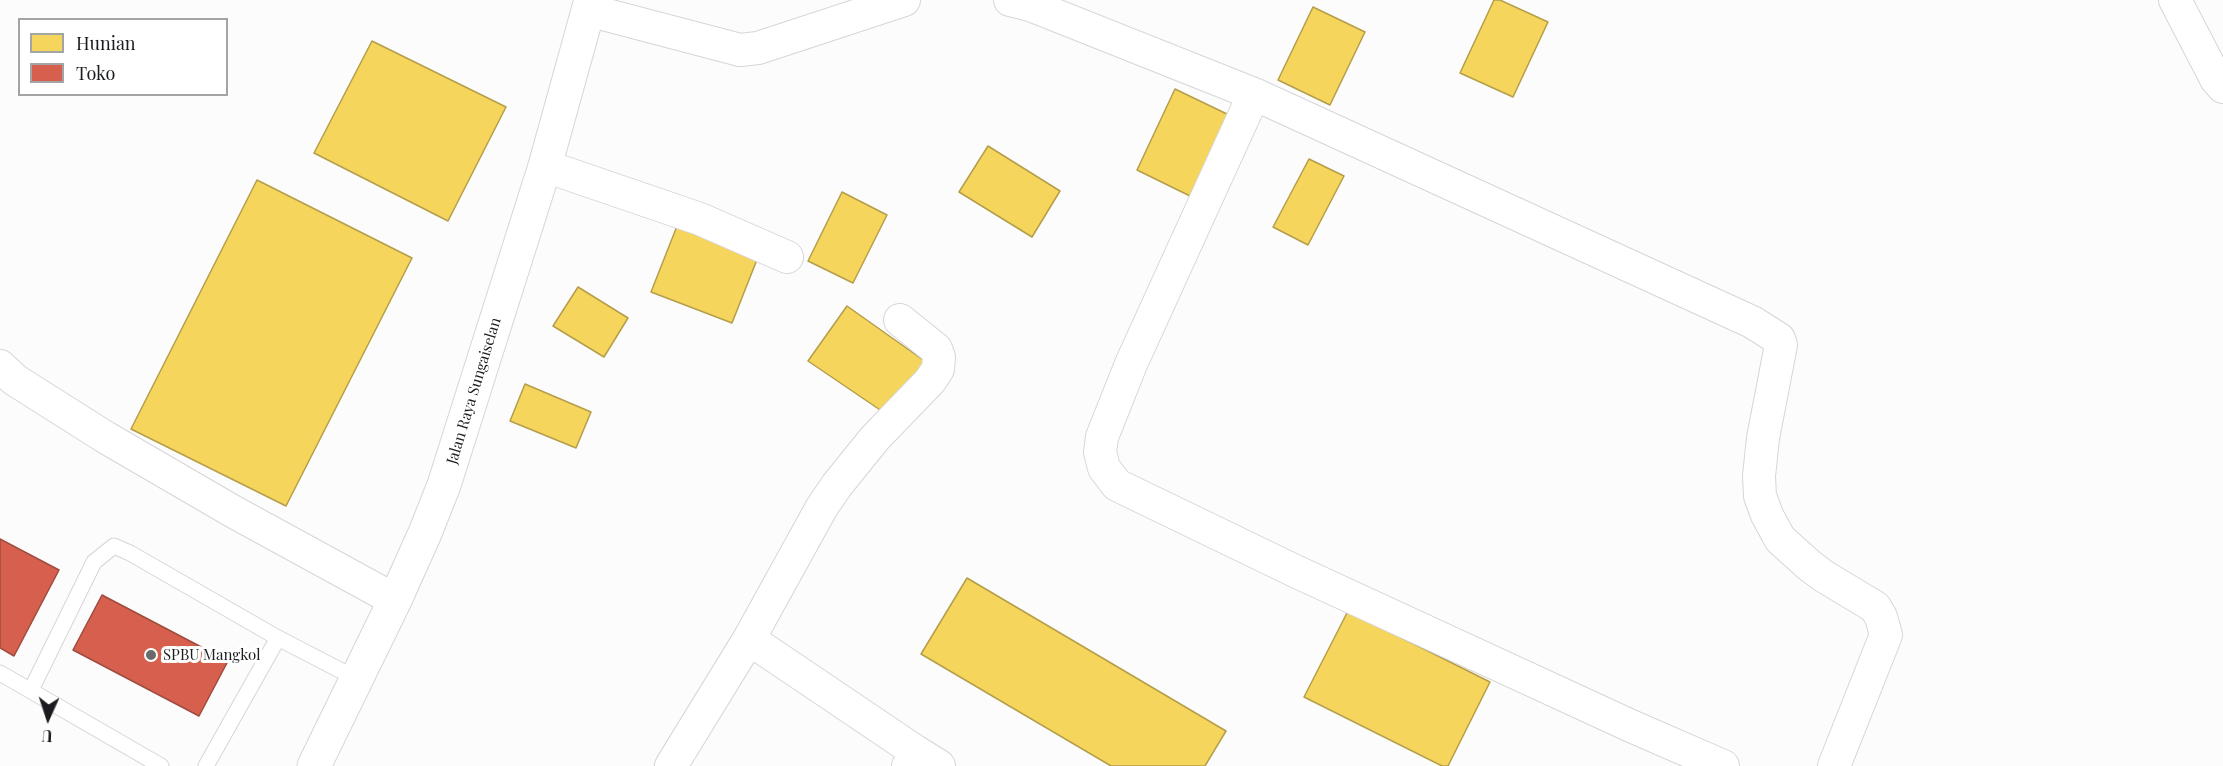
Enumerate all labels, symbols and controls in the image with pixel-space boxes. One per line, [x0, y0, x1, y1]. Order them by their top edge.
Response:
legend [18, 18, 228, 96]
text: Hunian [76, 31, 136, 55]
text: Toko [76, 61, 115, 85]
street label: Jalan Raya Sungaiselan [443, 315, 505, 467]
place label: SPBU Mangkol [163, 646, 260, 664]
marker: SPBU Mangkol [144, 648, 158, 662]
north arrow [18, 688, 78, 748]
text: U [41, 726, 53, 747]

